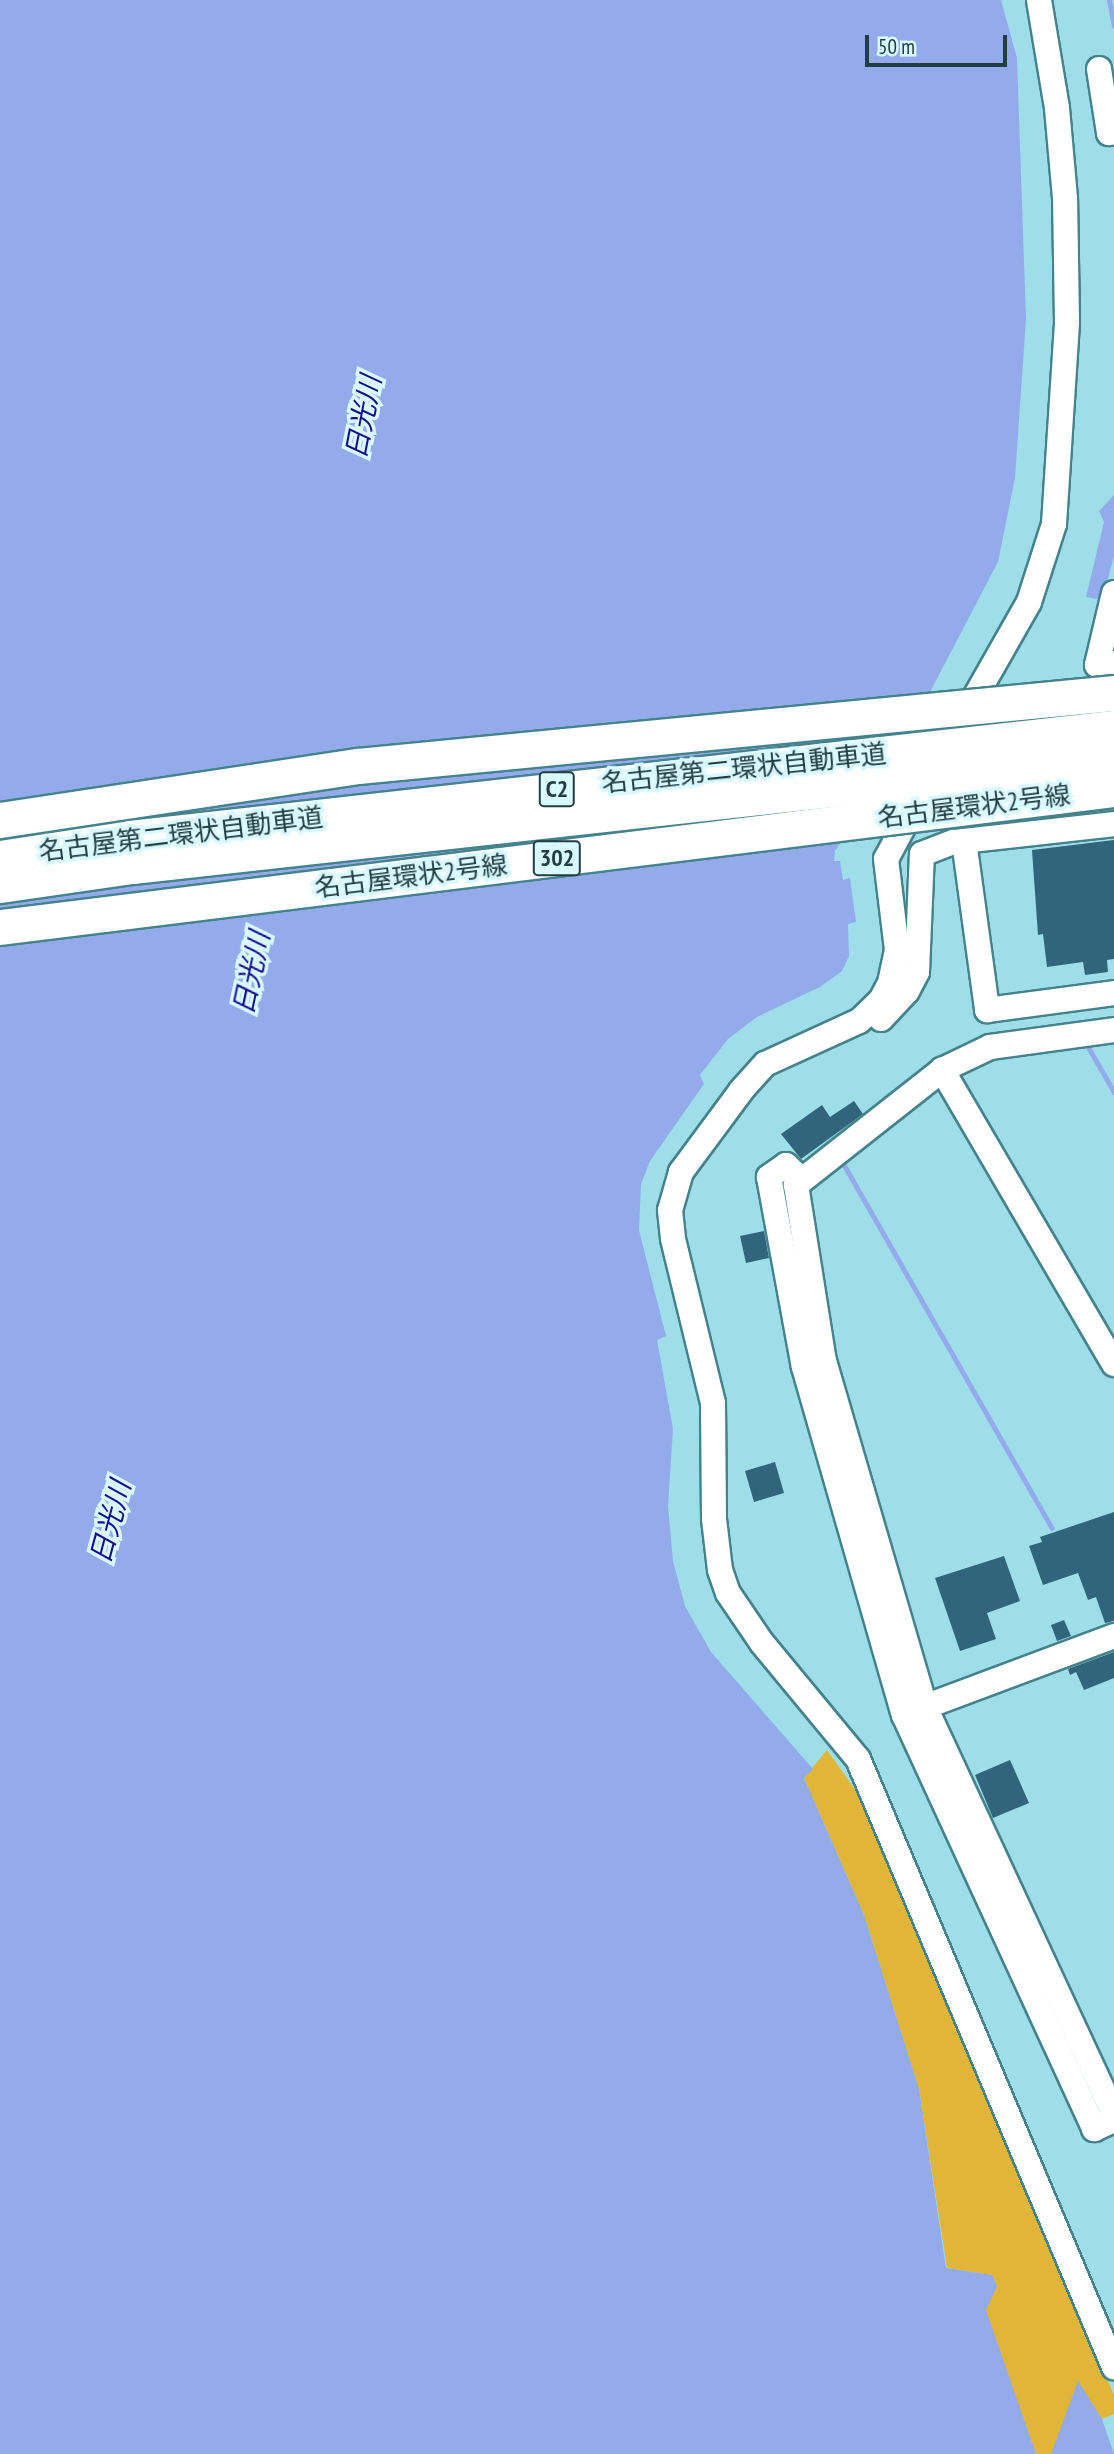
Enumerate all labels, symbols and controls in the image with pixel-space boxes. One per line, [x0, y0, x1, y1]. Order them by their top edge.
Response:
scale bar [869, 21, 1011, 65]
text: 50 m [878, 33, 915, 60]
water label: 日光川 [338, 373, 388, 461]
street label: 名古屋第二環状自動車道 [600, 738, 888, 798]
road number: C2 [538, 768, 576, 810]
street label: 名古屋環状2号線 [876, 779, 1072, 833]
street label: 名古屋第二環状自動車道 [37, 801, 325, 867]
road number: 302 [532, 838, 582, 878]
street label: 名古屋環状2号線 [313, 849, 509, 903]
water label: 日光川 [226, 928, 276, 1018]
water label: 日光川 [83, 1477, 137, 1567]

